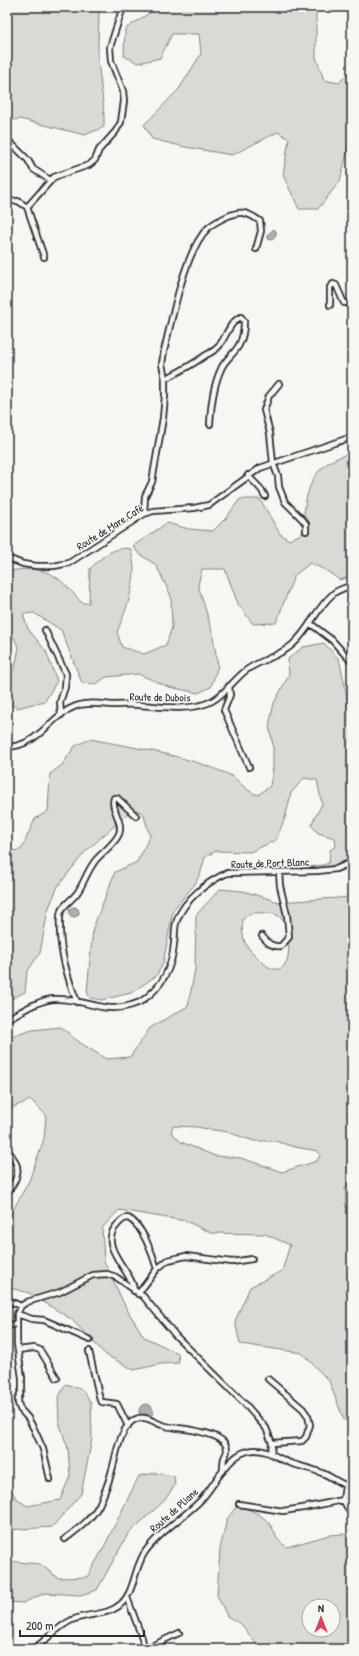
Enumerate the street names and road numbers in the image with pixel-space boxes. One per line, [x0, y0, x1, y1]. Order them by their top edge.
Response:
street label: Route de Mare Café [74, 500, 147, 553]
street label: Route de Dubois [129, 689, 191, 705]
street label: Route de Port Blanc [231, 855, 310, 871]
street label: Route de Pliane [147, 1484, 201, 1535]

